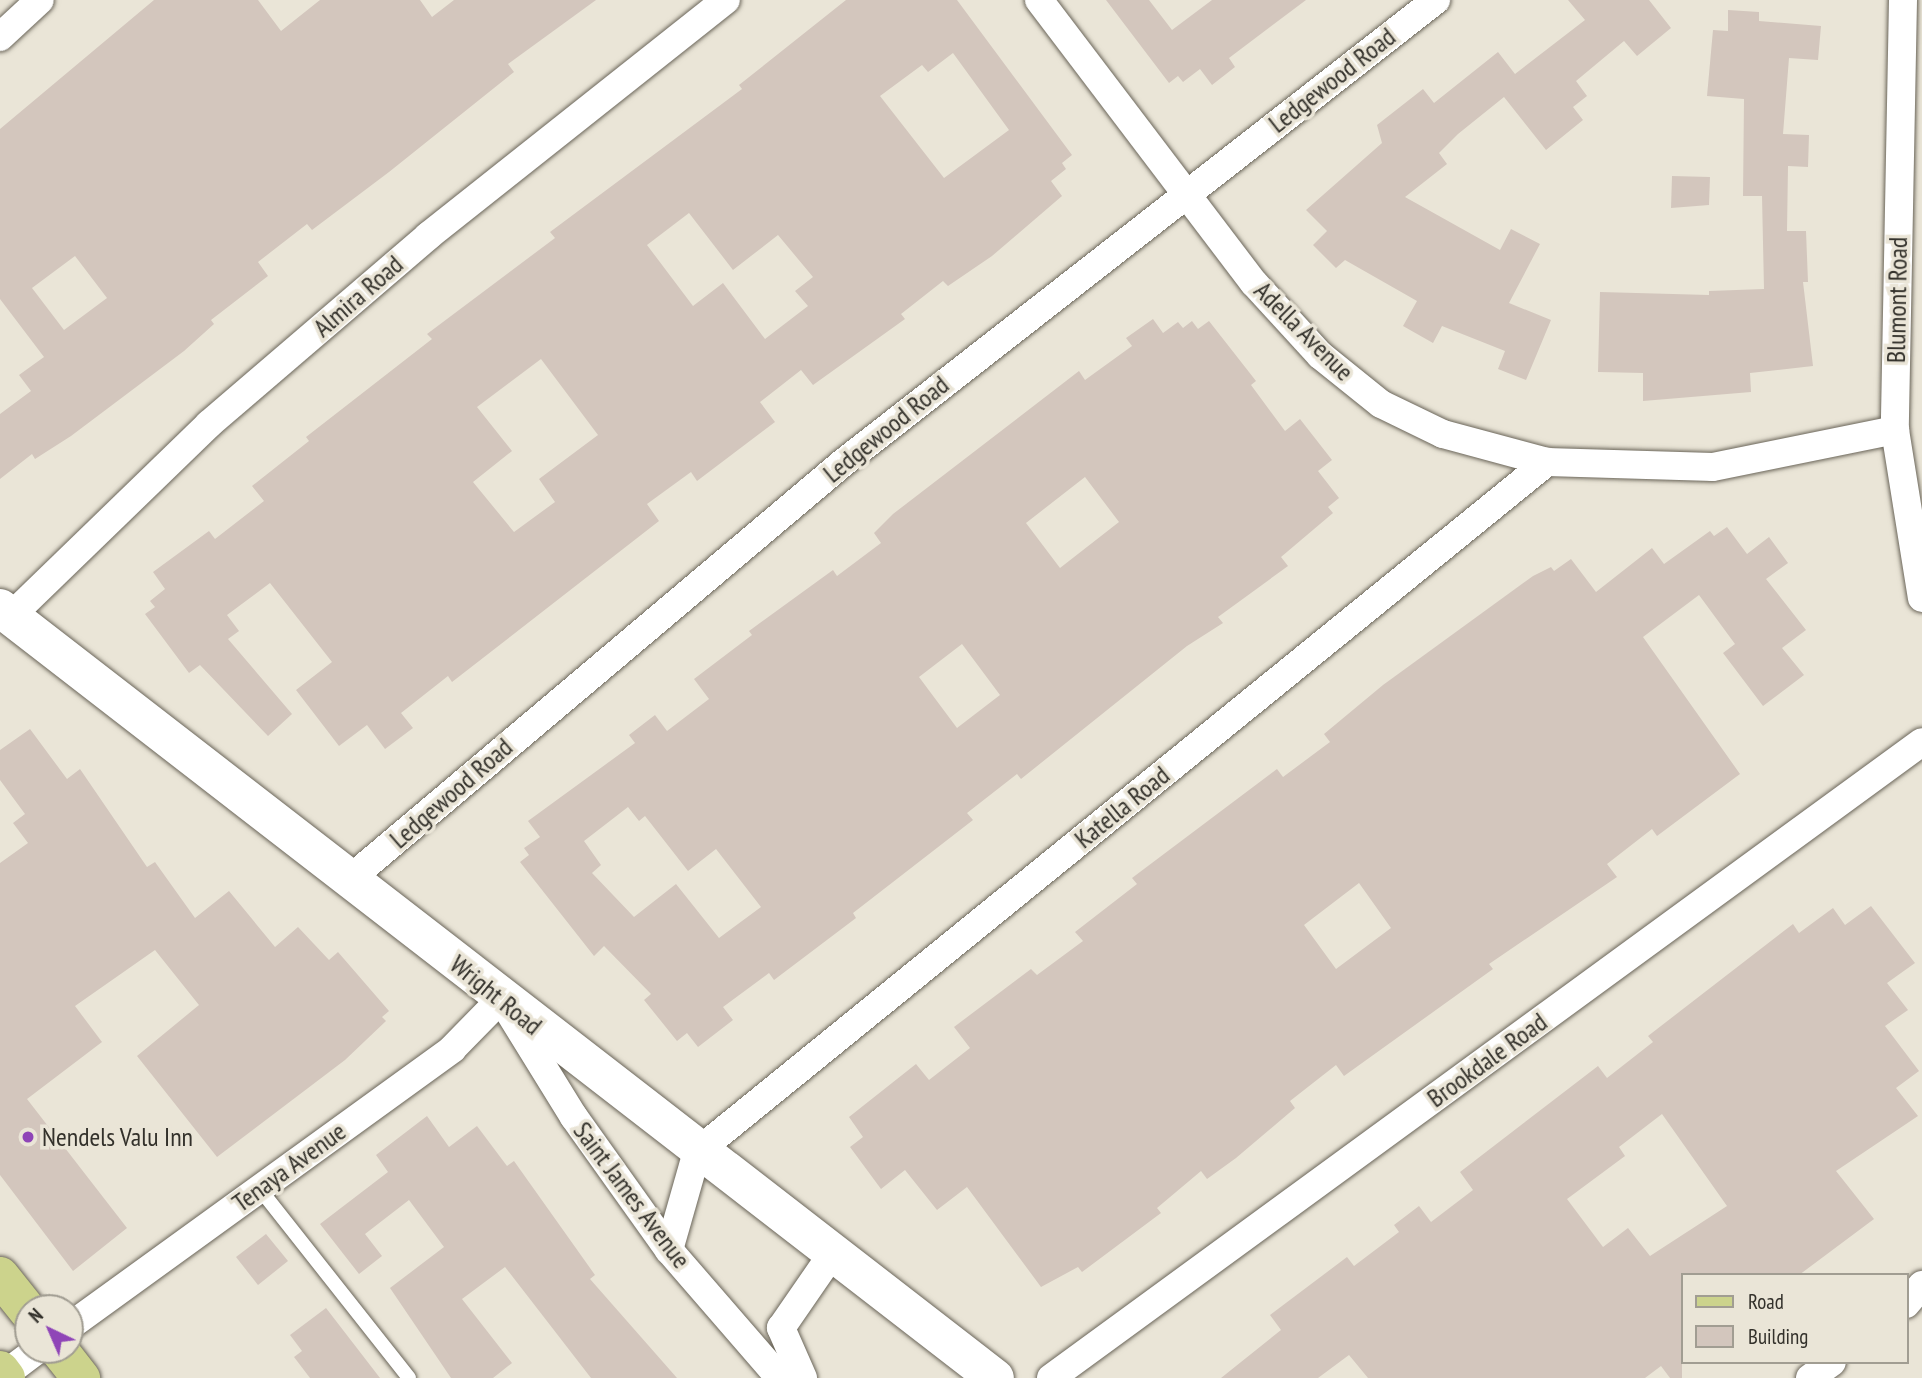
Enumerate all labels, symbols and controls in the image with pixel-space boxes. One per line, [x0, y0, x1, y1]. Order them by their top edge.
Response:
street label: Ledgewood Road [1262, 21, 1402, 139]
street label: Blumont Road [1880, 237, 1914, 363]
street label: Almira Road [307, 249, 409, 343]
street label: Adella Avenue [1248, 275, 1360, 387]
street label: Ledgewood Road [817, 369, 955, 489]
street label: Ledgewood Road [383, 731, 519, 855]
street label: Katella Road [1068, 759, 1176, 855]
street label: Wright Road [444, 949, 548, 1041]
street label: Brookdale Road [1421, 1006, 1553, 1114]
street label: Tenaya Avenue [226, 1115, 352, 1219]
street label: Saint James Avenue [567, 1115, 697, 1275]
place label: Nendels Valu Inn [42, 1121, 194, 1153]
marker: Nendels Valu Inn [20, 1129, 36, 1145]
legend [1680, 1273, 1908, 1364]
text: Road [1748, 1288, 1784, 1315]
north arrow [14, 1294, 84, 1364]
text: N [24, 1303, 48, 1328]
text: Building [1748, 1323, 1808, 1350]

